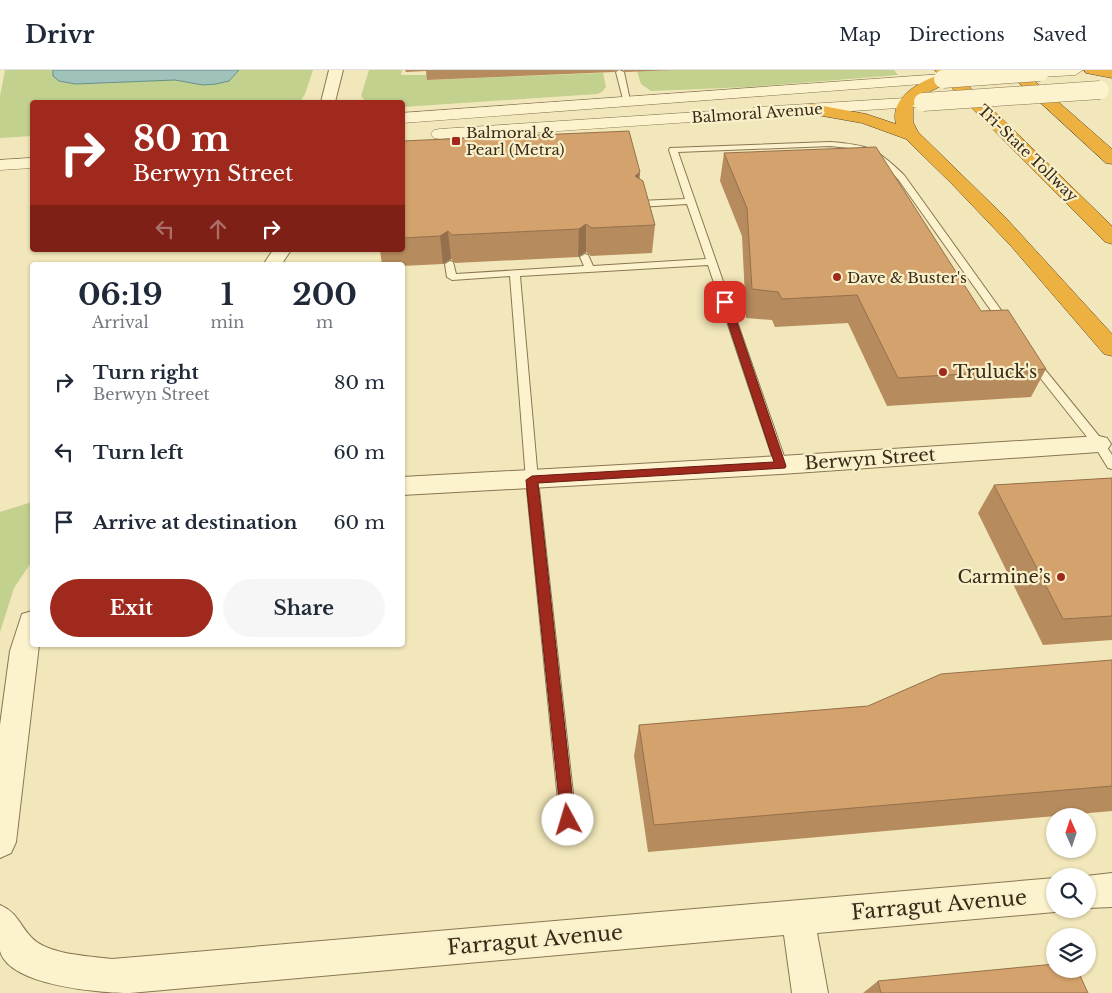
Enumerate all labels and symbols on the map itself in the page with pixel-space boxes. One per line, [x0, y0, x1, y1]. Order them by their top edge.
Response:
street label: Balmoral Avenue [691, 99, 823, 127]
street label: Tri-State Tollway [974, 100, 1082, 206]
place label: Balmoral & Pearl (Metra) [466, 123, 565, 159]
marker: Balmoral & Pearl (Metra) [450, 135, 462, 147]
place label: Dave & Buster's [847, 268, 967, 287]
marker: Dave & Buster's [831, 271, 843, 283]
pin [704, 281, 746, 323]
place label: Truluck's [953, 361, 1037, 383]
marker: Truluck's [937, 366, 949, 378]
street label: Berwyn Street [804, 443, 936, 475]
place label: Carmine’s [958, 566, 1051, 588]
marker: Carmine’s [1055, 571, 1067, 583]
position arrow [541, 793, 593, 845]
north arrow [1046, 808, 1096, 858]
street label: Farragut Avenue [850, 884, 1028, 926]
street label: Farragut Avenue [446, 919, 624, 961]

